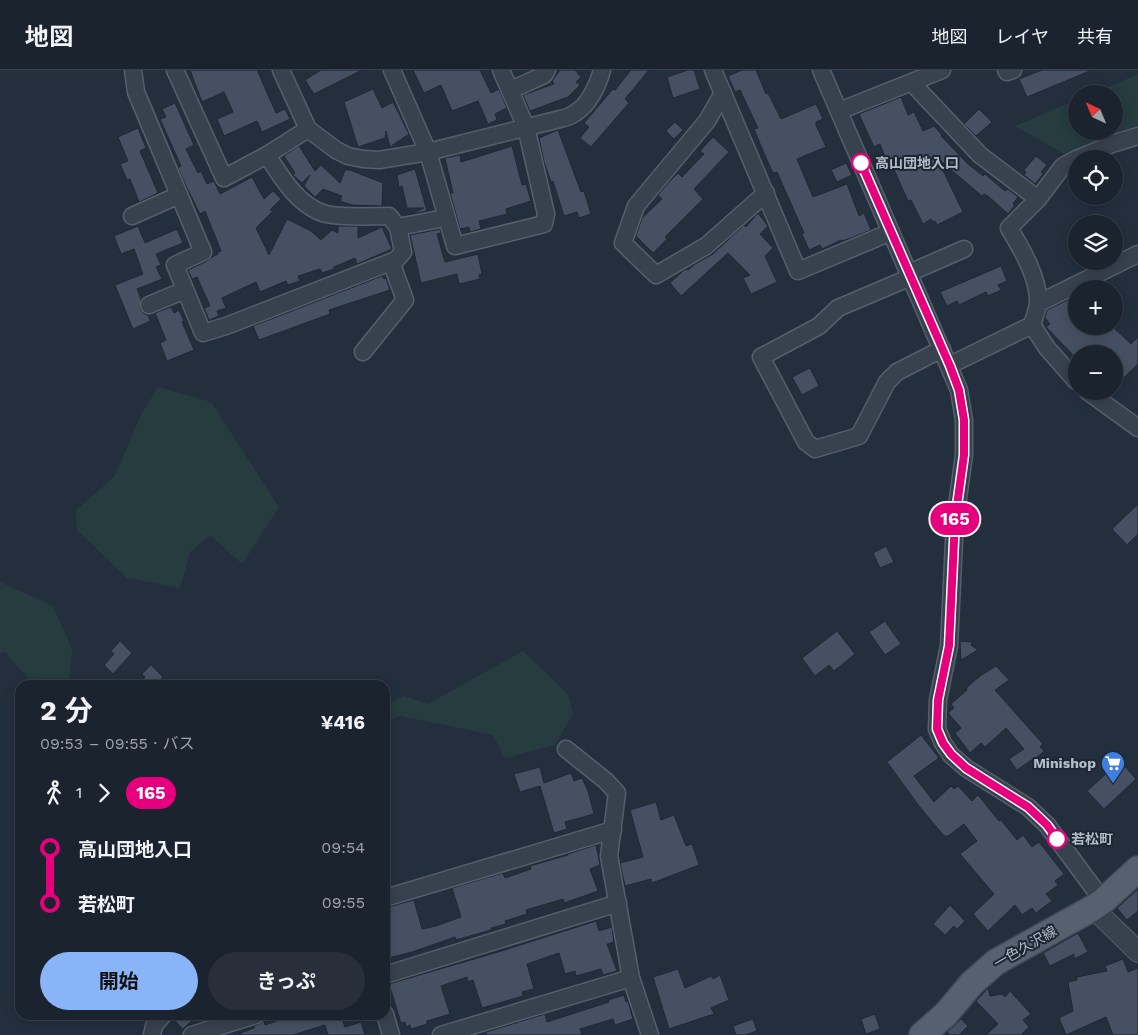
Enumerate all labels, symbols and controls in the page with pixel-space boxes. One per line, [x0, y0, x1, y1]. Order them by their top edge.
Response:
text: 地図 [25, 23, 73, 51]
text: 地図 [932, 26, 968, 47]
text: レイヤ [996, 26, 1049, 47]
text: 共有 [1077, 26, 1113, 47]
north arrow [1068, 85, 1122, 140]
map controls [1068, 85, 1123, 400]
button: locate [1068, 150, 1123, 205]
marker: 高山団地入口 [851, 153, 871, 173]
place label: 高山団地入口 [875, 155, 959, 171]
button: layers [1068, 215, 1123, 270]
button: + [1068, 280, 1123, 335]
button: − [1068, 345, 1123, 400]
line badge: 165 [926, 503, 984, 535]
text: 165 [940, 508, 970, 529]
text: 2 分 [40, 694, 93, 727]
text: ¥416 [321, 711, 365, 734]
text: 09:53 – 09:55 · バス [40, 734, 194, 753]
supermarket icon: Minishop [1100, 750, 1126, 784]
place label: Minishop [1033, 755, 1096, 771]
icon: walk [40, 779, 68, 807]
icon: forward [90, 779, 118, 807]
text: 165 [136, 782, 166, 803]
text: 1 [76, 783, 82, 802]
marker: 若松町 [1047, 829, 1067, 849]
place label: 若松町 [1071, 831, 1113, 847]
text: 高山団地入口 [78, 838, 192, 861]
text: 09:54 [321, 838, 365, 857]
text: 若松町 [78, 893, 135, 916]
text: 09:55 [322, 893, 365, 912]
street label: 一色久沢線 [991, 923, 1059, 971]
button: 開始 [40, 952, 198, 1010]
button: きっぷ [208, 952, 365, 1010]

